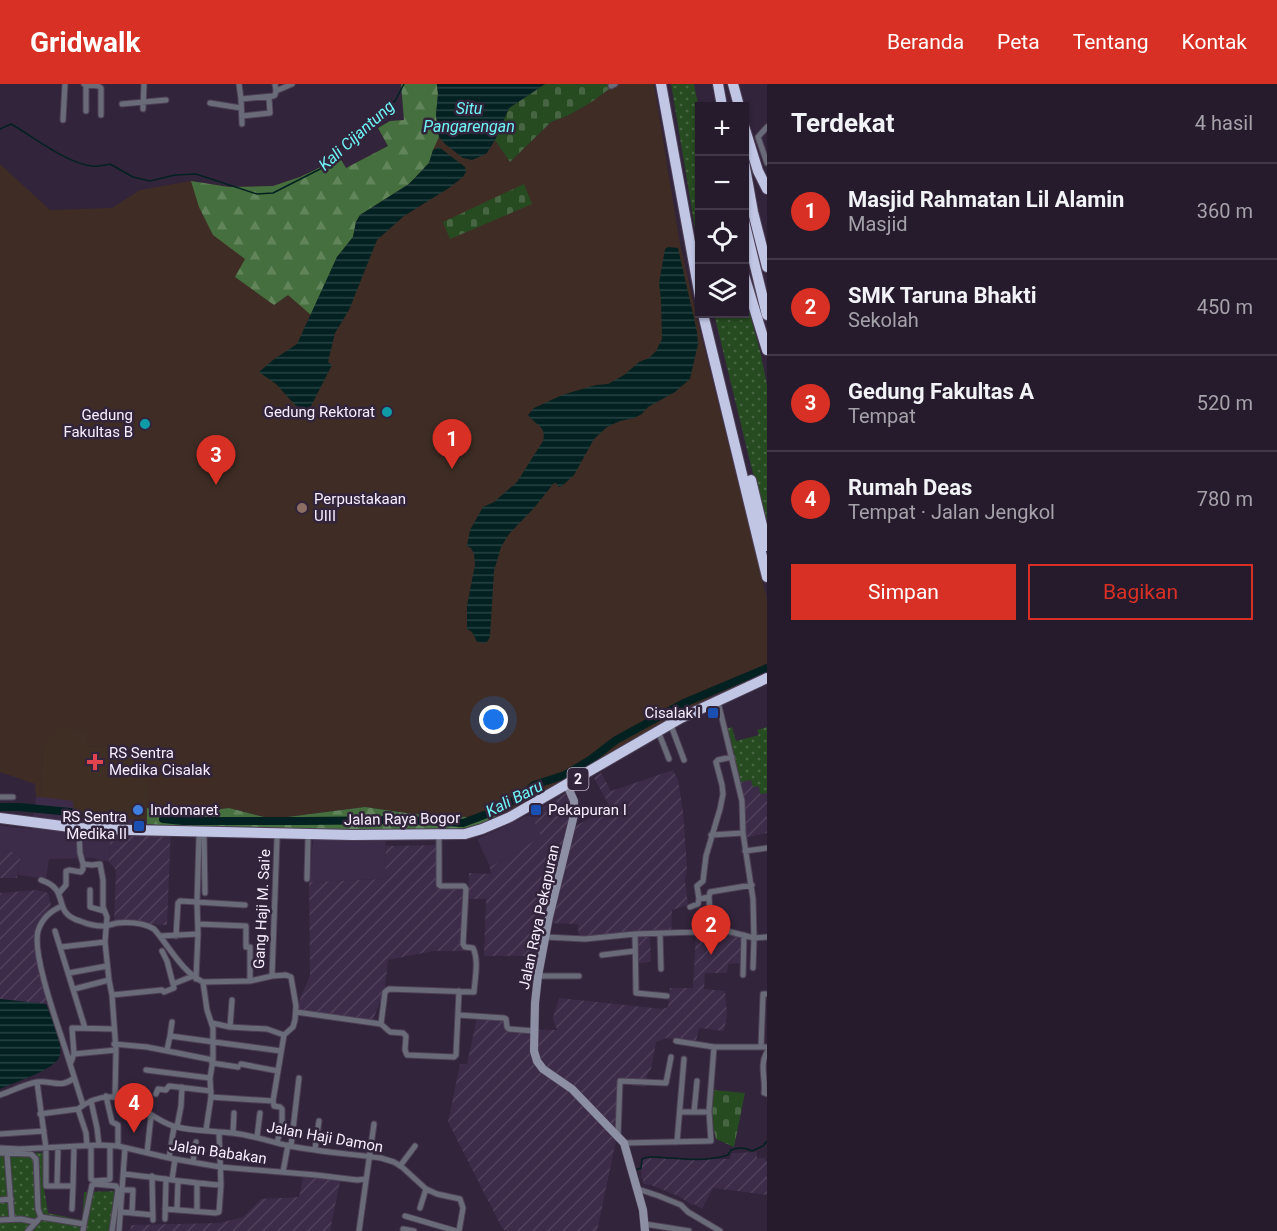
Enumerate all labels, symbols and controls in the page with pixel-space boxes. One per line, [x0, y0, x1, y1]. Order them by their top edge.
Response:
text: Gridwalk [30, 26, 140, 59]
text: Beranda [887, 30, 964, 54]
text: Peta [997, 30, 1040, 54]
text: Tentang [1073, 30, 1149, 54]
text: Kontak [1182, 30, 1247, 54]
water label: Kali Cijantung [315, 96, 398, 174]
water label: Situ Pangarengan [423, 99, 515, 136]
map controls [695, 102, 749, 318]
button: + [695, 102, 749, 156]
text: Terdekat [791, 108, 895, 138]
text: 4 hasil [1195, 111, 1253, 135]
button: − [695, 156, 749, 210]
text: Masjid Rahmatan Lil Alamin [848, 187, 1124, 212]
text: 1 [805, 199, 816, 223]
text: 360 m [1197, 199, 1253, 223]
button: locate [695, 210, 749, 264]
text: Masjid [848, 212, 908, 236]
button: layers [695, 264, 749, 318]
text: SMK Taruna Bhakti [848, 283, 1037, 308]
text: 2 [805, 295, 816, 319]
text: 450 m [1197, 295, 1253, 319]
text: Sekolah [848, 308, 919, 332]
text: Gedung Fakultas A [848, 379, 1034, 404]
text: 3 [805, 391, 816, 415]
text: 520 m [1197, 391, 1253, 415]
place label: Gedung Rektorat [264, 403, 375, 421]
text: Tempat [848, 404, 916, 428]
marker: Gedung Rektorat [380, 405, 394, 419]
place label: Gedung Fakultas B [63, 406, 133, 441]
marker: Gedung Fakultas B [138, 417, 152, 431]
pin: 1 [432, 420, 472, 469]
pin: 3 [196, 436, 236, 485]
text: Rumah Deas [848, 475, 972, 500]
text: 4 [805, 487, 816, 511]
text: 780 m [1197, 487, 1253, 511]
place label: Perpustakaan UIII [314, 490, 406, 525]
text: Tempat · Jalan Jengkol [848, 500, 1055, 524]
marker: Perpustakaan UIII [295, 501, 309, 515]
button: Simpan [791, 564, 1016, 620]
button: Bagikan [1028, 564, 1253, 620]
place label: Cisalak I [644, 704, 701, 722]
your location [479, 705, 508, 734]
marker: Cisalak I [706, 706, 720, 720]
place label: RS Sentra Medika Cisalak [109, 744, 211, 779]
marker: RS Sentra Medika Cisalak [86, 753, 104, 771]
road number: 2 [568, 768, 588, 790]
water label: Kali Baru [482, 776, 546, 821]
place label: Indomaret [150, 801, 219, 819]
place label: Pekapuran I [548, 801, 627, 819]
marker: Indomaret [131, 803, 145, 817]
marker: Pekapuran I [529, 803, 543, 817]
place label: RS Sentra Medika II [62, 808, 127, 843]
street label: Jalan Raya Bogor [344, 809, 460, 829]
marker: RS Sentra Medika II [132, 819, 146, 833]
street label: Jalan Raya Pekapuran [515, 843, 563, 991]
street label: Gang Haji M. Sai'e [250, 848, 274, 970]
pin: 2 [692, 906, 730, 955]
pin: 4 [114, 1084, 154, 1133]
street label: Jalan Haji Damon [265, 1118, 385, 1156]
street label: Jalan Babakan [168, 1136, 268, 1168]

